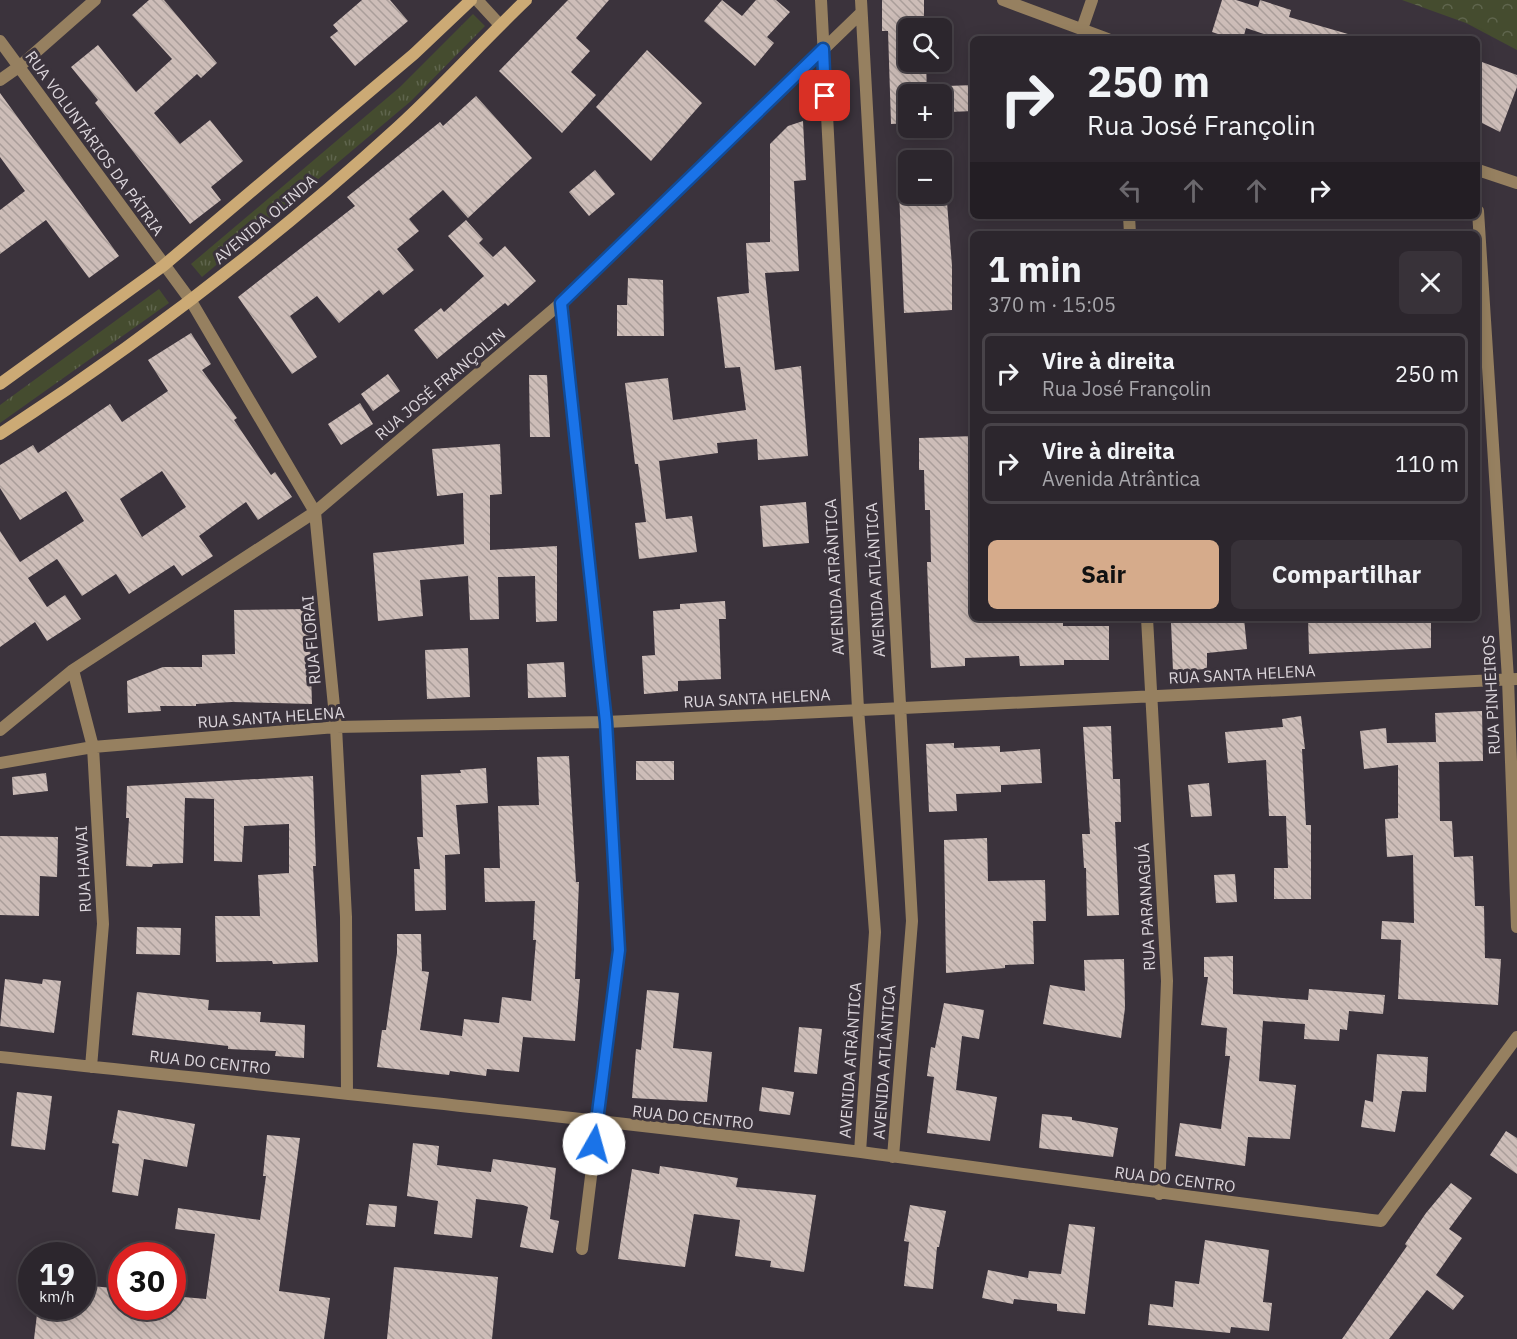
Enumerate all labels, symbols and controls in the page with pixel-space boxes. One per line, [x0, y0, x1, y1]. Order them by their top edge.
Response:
map controls [898, 18, 952, 204]
button: search [898, 18, 952, 72]
street label: RUA VOLUNTÁRIOS DA PÁTRIA [21, 46, 170, 239]
text: 250 m [1087, 54, 1210, 109]
icon: right [988, 60, 1066, 138]
pin [799, 70, 850, 121]
icon: arrive [808, 79, 841, 112]
button: + [898, 84, 952, 138]
text: Rua José Françolin [1087, 107, 1316, 142]
button: − [898, 150, 952, 204]
street label: AVENIDA OLINDA [209, 170, 321, 268]
icon: left [1114, 174, 1147, 207]
icon: ahead [1177, 174, 1210, 207]
icon: ahead [1240, 174, 1273, 207]
icon: right [1303, 174, 1336, 207]
text: 1 min [988, 245, 1082, 292]
button: close [1399, 251, 1462, 314]
text: 370 m · 15:05 [988, 291, 1116, 318]
street label: RUA JOSÉ FRANÇOLIN [370, 323, 509, 444]
text: Vire à direita [1042, 346, 1175, 375]
icon: right [991, 357, 1024, 390]
text: 250 m [1395, 359, 1459, 388]
text: Rua José Françolin [1042, 375, 1211, 402]
text: Vire à direita [1042, 436, 1175, 465]
icon: right [991, 447, 1024, 480]
text: 110 m [1395, 449, 1459, 478]
text: Avenida Atrântica [1042, 465, 1200, 492]
street label: AVENIDA ATRÂNTICA [820, 498, 848, 656]
street label: AVENIDA ATLÂNTICA [861, 502, 889, 658]
button: Sair [988, 540, 1219, 609]
button: Compartilhar [1231, 540, 1462, 609]
street label: RUA FLORAI [297, 595, 325, 685]
street label: RUA PINHEIROS [1478, 635, 1504, 755]
street label: RUA SANTA HELENA [1168, 660, 1316, 688]
street label: RUA SANTA HELENA [683, 684, 831, 712]
street label: RUA SANTA HELENA [197, 702, 345, 732]
street label: RUA HAWAI [71, 825, 95, 913]
street label: RUA PARANAGUÁ [1132, 843, 1159, 971]
street label: AVENIDA ATRÂNTICA [835, 981, 865, 1139]
street label: AVENIDA ATLÂNTICA [869, 984, 899, 1140]
street label: RUA DO CENTRO [148, 1046, 272, 1078]
street label: RUA DO CENTRO [631, 1101, 755, 1133]
position arrow [562, 1112, 626, 1176]
street label: RUA DO CENTRO [1113, 1162, 1237, 1196]
speed limit sign: 30 [108, 1242, 186, 1320]
text: 19 [39, 1254, 75, 1293]
text: km/h [39, 1287, 75, 1306]

